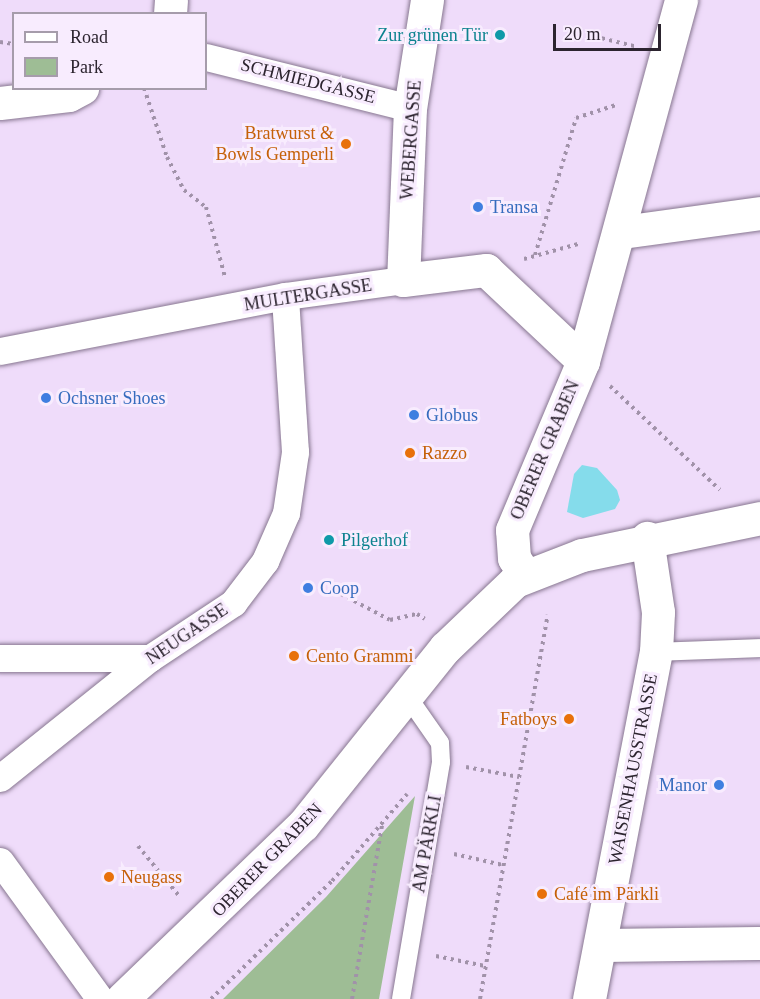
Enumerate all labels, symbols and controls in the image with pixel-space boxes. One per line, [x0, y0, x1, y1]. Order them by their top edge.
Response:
legend [12, 12, 207, 90]
scale bar [556, 12, 664, 50]
place label: Zur grünen Tür [377, 24, 488, 46]
text: 20 m [564, 24, 601, 44]
text: Road [70, 27, 108, 47]
marker: Zur grünen Tür [493, 28, 507, 42]
street label: SCHMIEDGASSE [238, 54, 378, 108]
text: Park [70, 57, 103, 77]
street label: WEBERGASSE [396, 79, 426, 201]
place label: Bratwurst & Bowls Gemperli [216, 123, 334, 166]
marker: Bratwurst & Bowls Gemperli [339, 137, 353, 151]
place label: Transa [490, 196, 538, 218]
marker: Transa [471, 200, 485, 214]
street label: MULTERGASSE [242, 274, 374, 316]
street label: OBERER GRABEN [506, 377, 584, 523]
place label: Ochsner Shoes [58, 387, 165, 409]
marker: Ochsner Shoes [39, 391, 53, 405]
place label: Globus [426, 404, 478, 426]
marker: Globus [407, 408, 421, 422]
place label: Razzo [422, 442, 467, 464]
marker: Razzo [403, 446, 417, 460]
place label: Pilgerhof [341, 529, 408, 551]
marker: Pilgerhof [322, 533, 336, 547]
place label: Coop [320, 577, 359, 599]
marker: Coop [301, 581, 315, 595]
street label: NEUGASSE [142, 599, 232, 669]
place label: Cento Grammi [306, 645, 413, 667]
marker: Cento Grammi [287, 649, 301, 663]
street label: WAISENHAUSSTRASSE [604, 672, 662, 866]
place label: Fatboys [500, 708, 557, 730]
marker: Fatboys [562, 712, 576, 726]
place label: Manor [659, 774, 707, 796]
marker: Manor [712, 778, 726, 792]
street label: AM PÄRKLI [408, 794, 446, 894]
street label: OBERER GRABEN [207, 799, 327, 921]
place label: Neugass [121, 866, 182, 888]
marker: Neugass [102, 870, 116, 884]
place label: Café im Pärkli [554, 883, 659, 905]
marker: Café im Pärkli [535, 887, 549, 901]

